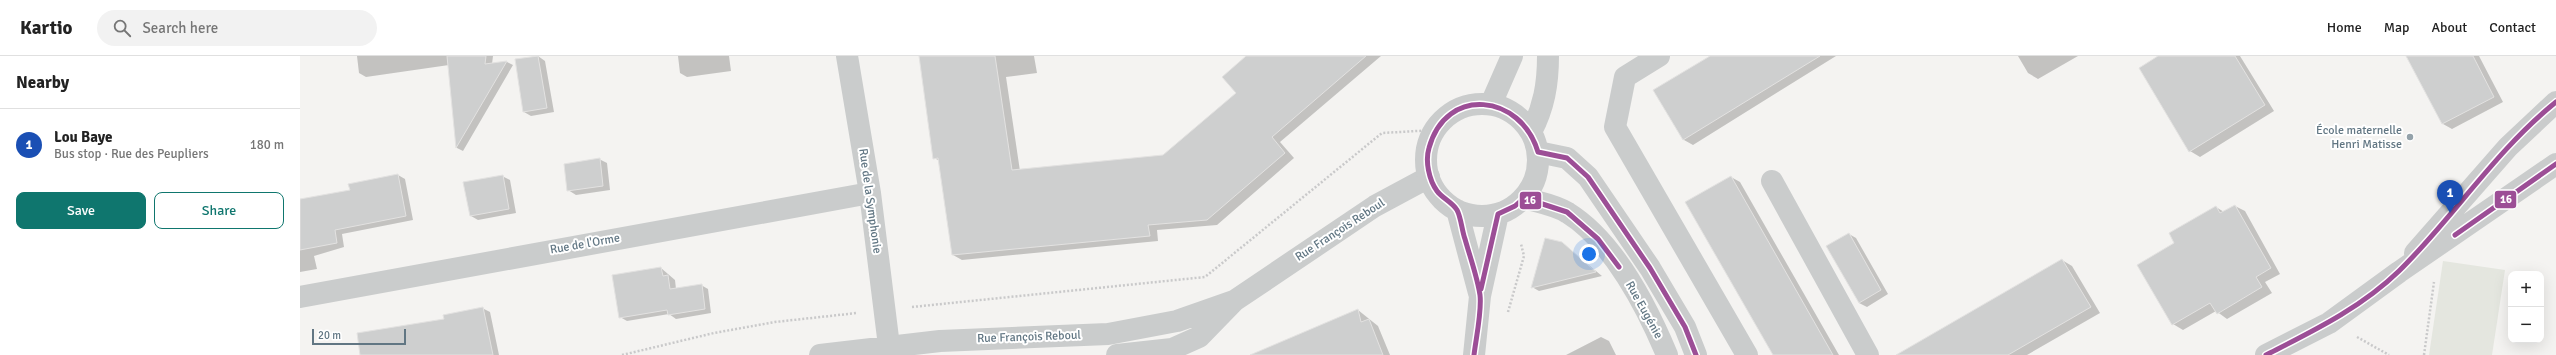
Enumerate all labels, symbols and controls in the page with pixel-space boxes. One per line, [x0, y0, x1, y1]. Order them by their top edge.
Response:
search box [97, 10, 377, 46]
text: Kartio [20, 16, 73, 40]
icon: search [111, 17, 133, 39]
text: Search here [143, 19, 218, 37]
text: Home [2327, 19, 2362, 36]
text: Map [2384, 19, 2409, 36]
text: About [2431, 19, 2467, 36]
text: Contact [2489, 19, 2536, 36]
text: Nearby [16, 72, 69, 93]
place label: École maternelle Henri Matisse [2316, 123, 2402, 152]
text: Lou Baye [54, 128, 113, 146]
marker: École maternelle Henri Matisse [2405, 132, 2415, 142]
text: 1 [25, 137, 33, 153]
text: 180 m [250, 137, 284, 153]
text: Bus stop · Rue des Peupliers [54, 146, 209, 162]
street label: Rue de la Symphonie [855, 148, 885, 254]
pin: 1 [2437, 180, 2463, 213]
line badge: 16 [2494, 190, 2517, 209]
line badge: 16 [1519, 191, 1542, 210]
button: Save [16, 192, 146, 229]
button: Share [154, 192, 284, 229]
text: 16 [2500, 193, 2512, 206]
text: 16 [1524, 194, 1536, 207]
street label: Rue François Reboul [1292, 195, 1388, 265]
street label: Rue de l'Orme [549, 230, 621, 258]
your location [1579, 244, 1599, 264]
map controls [2508, 271, 2544, 343]
button: + [2508, 271, 2544, 307]
street label: Rue Eugénie [1622, 279, 1666, 341]
button: − [2508, 307, 2544, 343]
scale bar [312, 327, 406, 346]
street label: Rue François Reboul [977, 328, 1082, 346]
text: 20 m [318, 329, 341, 342]

